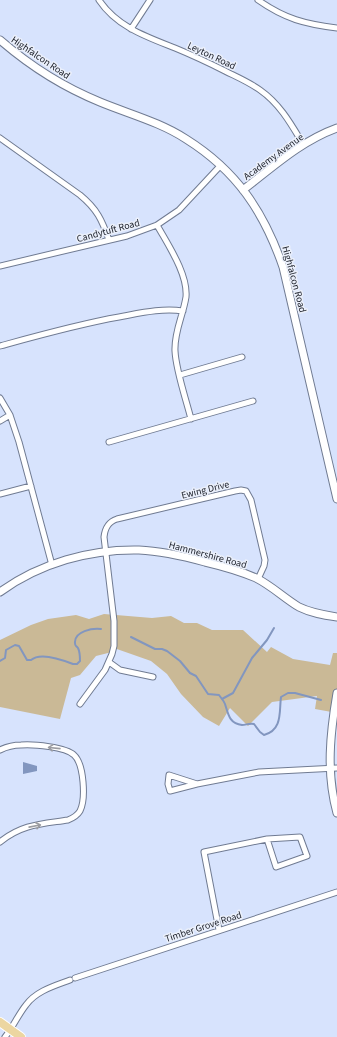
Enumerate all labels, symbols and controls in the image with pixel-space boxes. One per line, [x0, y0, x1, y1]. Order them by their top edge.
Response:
street label: Highfalcon Road [8, 33, 73, 83]
street label: Leyton Road [185, 39, 238, 73]
street label: Academy Avenue [241, 130, 307, 183]
street label: Candytuft Road [75, 216, 141, 246]
street label: Highfalcon Road [278, 244, 310, 314]
street label: Ewing Drive [180, 477, 231, 503]
street label: Hammershire Road [167, 538, 248, 572]
one-way arrow [48, 744, 61, 751]
one-way arrow [28, 821, 41, 829]
street label: Timber Grove Road [163, 908, 244, 946]

